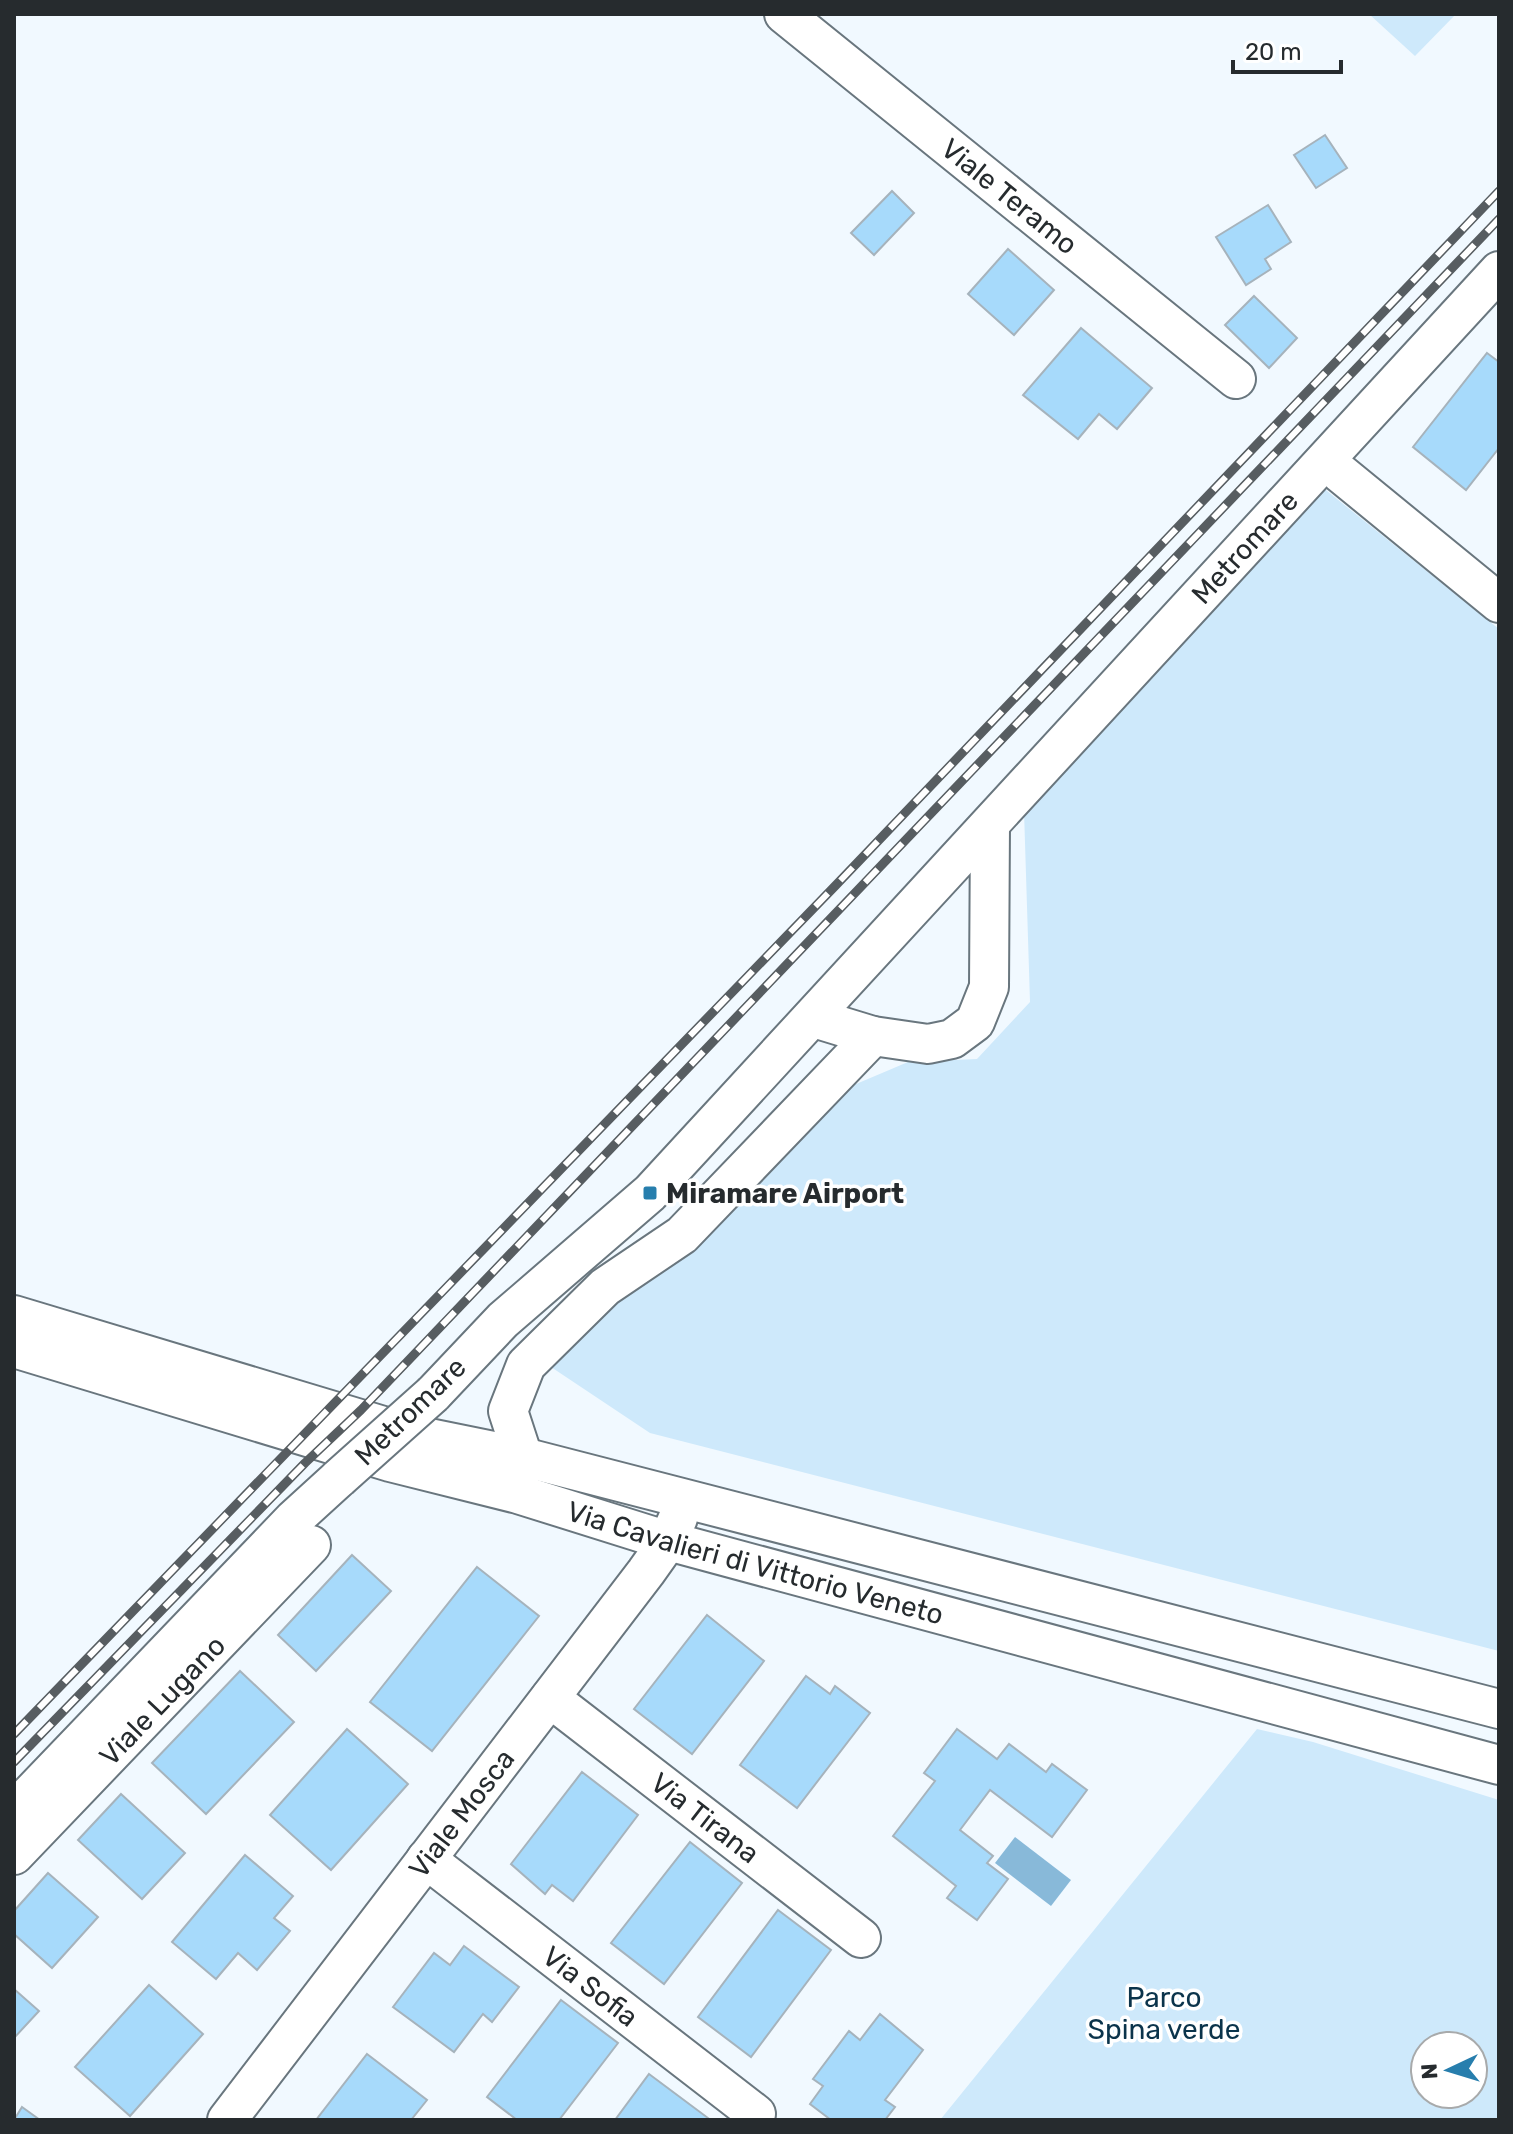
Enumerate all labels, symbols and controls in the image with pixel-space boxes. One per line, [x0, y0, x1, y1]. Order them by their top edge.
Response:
scale bar [1233, 24, 1341, 74]
text: 20 m [1245, 38, 1302, 66]
street label: Viale Teramo [935, 132, 1084, 261]
street label: Metromare [1185, 484, 1305, 611]
place label: Miramare Airport [666, 1177, 904, 1210]
marker: Miramare Airport [641, 1184, 659, 1202]
street label: Metromare [348, 1350, 473, 1472]
street label: Via Cavalieri di Vittorio Veneto [563, 1494, 947, 1632]
street label: Viale Lugano [93, 1629, 232, 1773]
street label: Viale Mosca [402, 1743, 522, 1885]
street label: Via Tirana [644, 1766, 766, 1870]
street label: Via Sofia [536, 1939, 645, 2034]
park label: Parco Spina verde [1088, 1981, 1240, 2046]
north arrow [1409, 2030, 1489, 2110]
text: N [1416, 2063, 1444, 2080]

